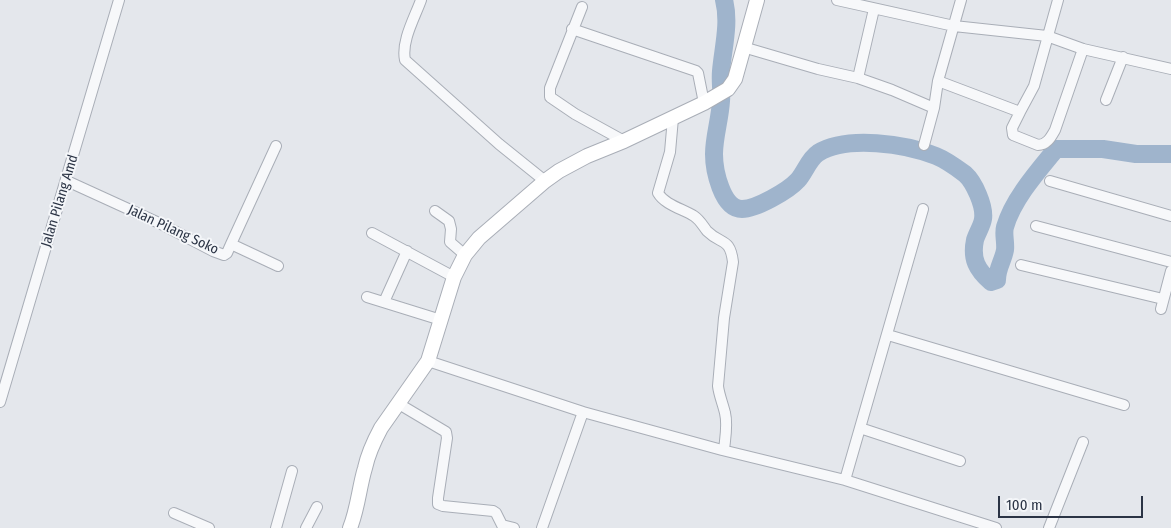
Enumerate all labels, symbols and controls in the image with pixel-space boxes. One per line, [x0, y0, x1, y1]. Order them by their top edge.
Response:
street label: Jalan Pilang Amd [38, 153, 82, 249]
street label: Jalan Pilang Soko [125, 202, 221, 258]
scale bar [1001, 486, 1146, 518]
text: 100 m [1006, 496, 1043, 514]

